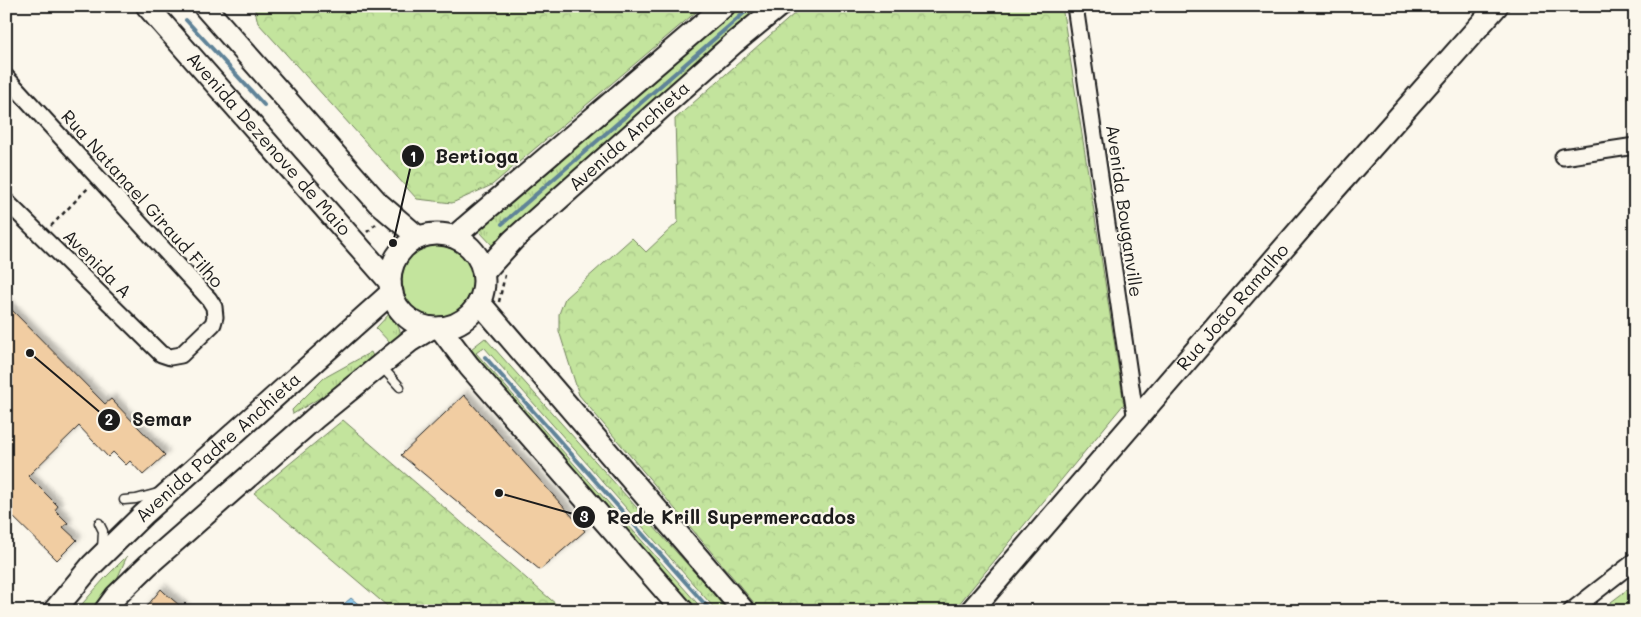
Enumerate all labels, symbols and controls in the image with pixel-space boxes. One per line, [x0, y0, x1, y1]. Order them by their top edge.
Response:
street label: Avenida Dezenove de Maio [182, 46, 357, 241]
street label: Avenida Anchieta [563, 75, 694, 196]
street label: Rua Natanael Giraud Filho [56, 104, 229, 293]
street label: Avenida Bouganville [1101, 123, 1149, 299]
callout: Bertioga [400, 139, 528, 173]
text: Bertioga [435, 143, 519, 168]
text: 1 [410, 146, 416, 166]
street label: Avenida A [58, 224, 137, 303]
street label: Rua João Ramalho [1171, 238, 1294, 375]
street label: Avenida Padre Anchieta [130, 367, 305, 527]
callout: Semar [97, 403, 202, 437]
text: Semar [132, 406, 192, 431]
text: 2 [105, 409, 113, 429]
callout: Rede Krill Supermercados [571, 500, 865, 534]
text: Rede Krill Supermercados [606, 504, 856, 529]
text: 3 [579, 506, 589, 526]

